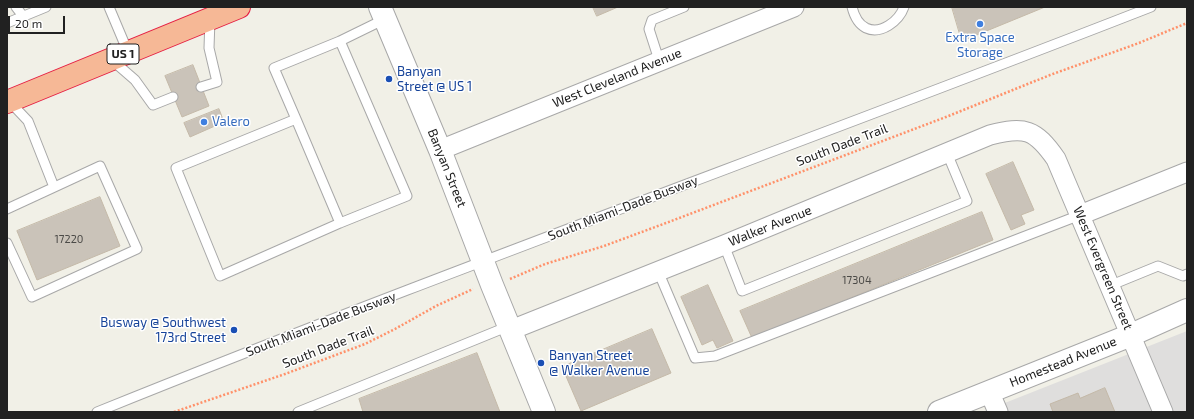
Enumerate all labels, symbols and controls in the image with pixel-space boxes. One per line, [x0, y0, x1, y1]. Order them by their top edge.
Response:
scale bar [10, 8, 67, 34]
text: 20 m [15, 16, 42, 30]
marker: Extra Space Storage [975, 19, 985, 29]
place label: Extra Space Storage [945, 30, 1015, 61]
road number: US 1 [107, 44, 139, 64]
street label: West Cleveland Avenue [550, 45, 684, 111]
place label: Banyan Street @ US 1 [397, 64, 472, 95]
marker: Banyan Street @ US 1 [384, 74, 394, 84]
place label: Valero [212, 114, 250, 130]
marker: Valero [199, 117, 209, 127]
street label: South Dade Trail [794, 120, 890, 170]
street label: Banyan Street [424, 126, 470, 210]
street label: South Miami-Dade Busway [546, 172, 700, 244]
street label: Walker Avenue [726, 202, 814, 250]
street label: West Evergreen Street [1070, 204, 1136, 332]
house number: 17220 [54, 232, 84, 246]
house number: 17304 [842, 273, 872, 287]
street label: South Miami-Dade Busway [244, 288, 398, 360]
place label: Busway @ Southwest 173rd Street [100, 315, 226, 346]
street label: South Dade Trail [280, 322, 376, 372]
marker: Busway @ Southwest 173rd Street [229, 325, 239, 335]
street label: Homestead Avenue [1007, 333, 1119, 391]
place label: Banyan Street @ Walker Avenue [549, 348, 649, 379]
marker: Banyan Street @ Walker Avenue [536, 358, 546, 368]

